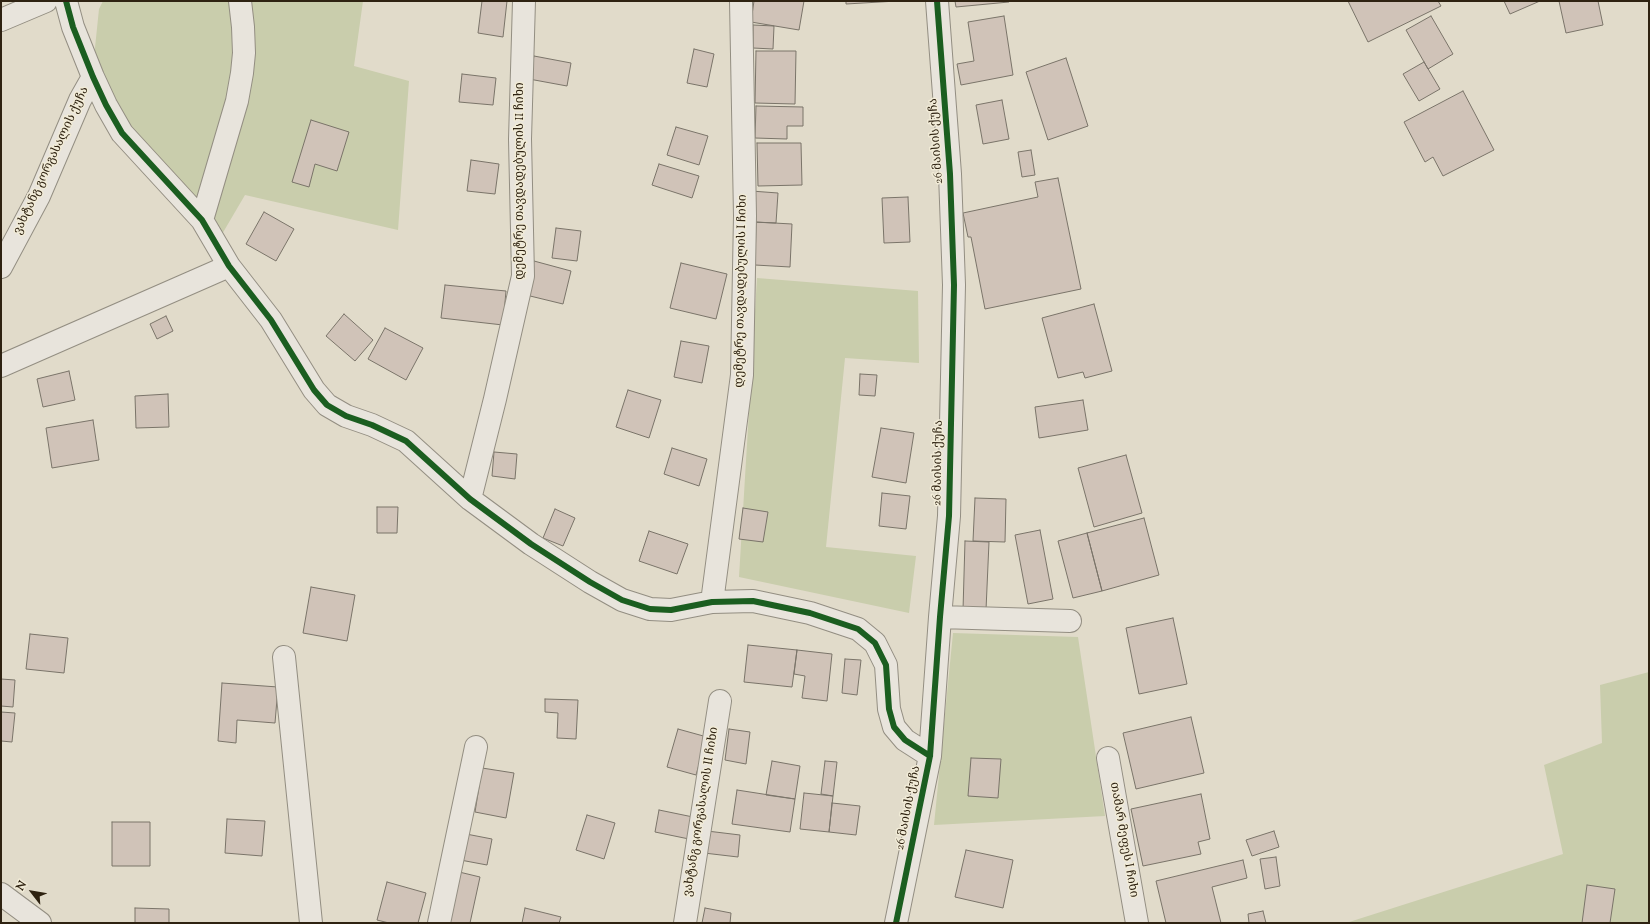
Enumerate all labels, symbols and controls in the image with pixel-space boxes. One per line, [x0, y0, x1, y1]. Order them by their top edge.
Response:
street label: დემეტრე თავდადებულის II ჩიხი [514, 82, 528, 280]
street label: ვახტანგ გორგასალის ქუჩა [11, 85, 93, 237]
street label: 26 მაისის ქუჩა [927, 98, 947, 184]
street label: დემეტრე თავდადებულის I ჩიხი [733, 194, 751, 388]
street label: 26 მაისის ქუჩა [931, 420, 947, 506]
street label: ვახტანგ გორგასალის II ჩიხი [681, 726, 723, 898]
street label: 26 მაისის ქუჩა [894, 765, 924, 851]
street label: თამარ მეფეს I ჩიხი [1106, 781, 1140, 899]
north arrow [12, 872, 52, 912]
text: N [13, 878, 31, 894]

